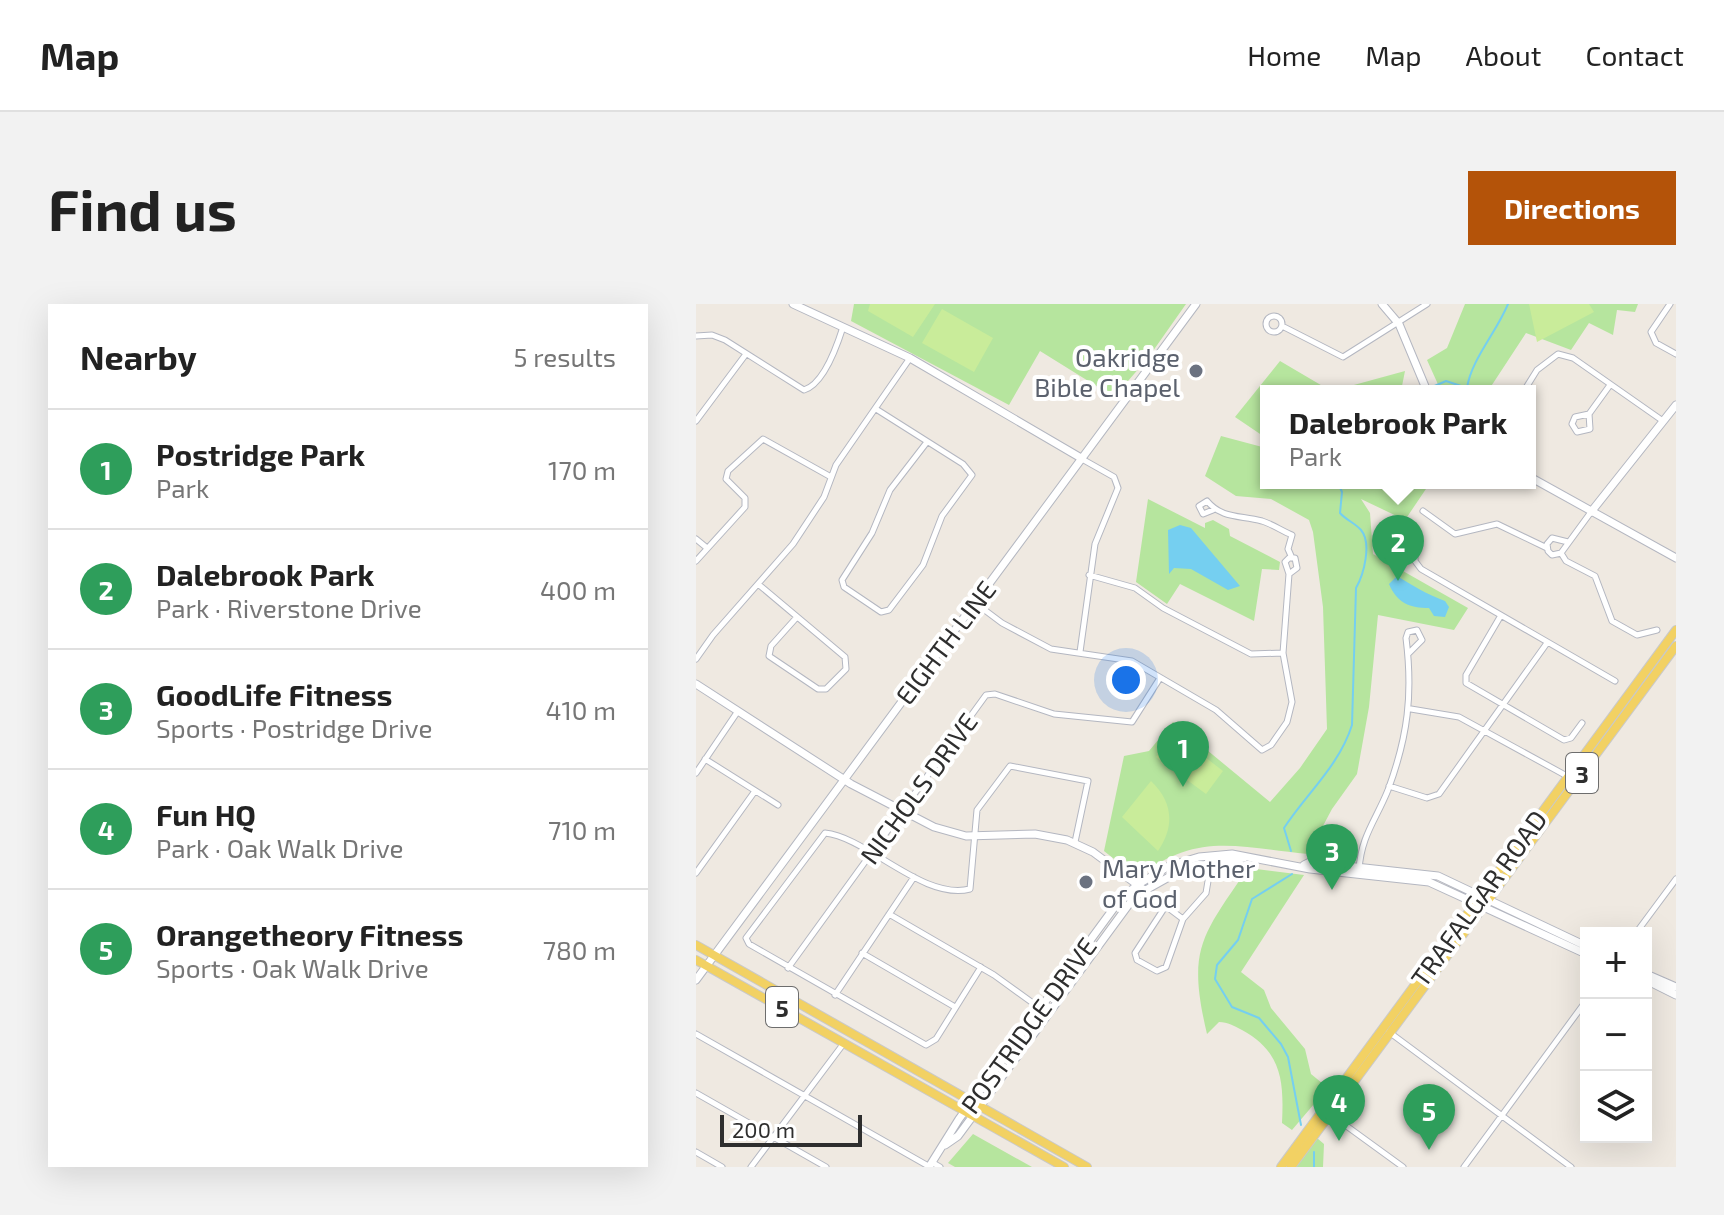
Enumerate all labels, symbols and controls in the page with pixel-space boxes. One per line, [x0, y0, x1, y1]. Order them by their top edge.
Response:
text: Map [40, 32, 119, 78]
text: Home [1247, 38, 1321, 72]
text: Map [1365, 38, 1422, 72]
text: About [1466, 38, 1541, 72]
text: Contact [1585, 38, 1684, 72]
button: Directions [1468, 171, 1676, 245]
text: Find us [48, 175, 237, 242]
text: Nearby [80, 336, 197, 377]
text: 5 results [514, 341, 616, 372]
place label: Oakridge Bible Chapel [1034, 341, 1180, 402]
marker: Oakridge Bible Chapel [1187, 362, 1205, 380]
popup [1260, 385, 1536, 489]
text: Dalebrook Park [1289, 404, 1507, 440]
text: Postridge Park [156, 436, 365, 472]
text: Park [1289, 440, 1342, 471]
text: 1 [100, 454, 112, 485]
text: 170 m [548, 454, 616, 485]
text: Park [156, 472, 209, 503]
pin: 2 [1372, 515, 1424, 581]
text: Dalebrook Park [156, 556, 374, 592]
text: 2 [98, 574, 114, 605]
text: 400 m [540, 574, 616, 605]
street label: EIGHTH LINE [889, 574, 1001, 710]
text: Park · Riverstone Drive [156, 592, 422, 623]
your location [1106, 660, 1146, 700]
text: GoodLife Fitness [156, 676, 393, 712]
text: 3 [99, 694, 113, 725]
text: 410 m [545, 694, 616, 725]
street label: NICHOLS DRIVE [853, 706, 983, 870]
text: Sports · Postridge Drive [156, 712, 432, 743]
pin: 1 [1157, 721, 1209, 787]
road number: 3 [1566, 753, 1598, 793]
text: Fun HQ [156, 796, 256, 832]
street label: TRAFALGAR ROAD [1404, 804, 1552, 992]
text: 4 [98, 814, 114, 845]
text: 710 m [548, 814, 616, 845]
pin: 3 [1306, 824, 1358, 890]
text: Park · Oak Walk Drive [156, 832, 404, 863]
place label: Mary Mother of God [1102, 852, 1255, 913]
marker: Mary Mother of God [1077, 873, 1095, 891]
text: Orangetheory Fitness [156, 916, 463, 952]
map controls [1580, 927, 1652, 1143]
button: + [1580, 927, 1652, 999]
street label: POSTRIDGE DRIVE [954, 931, 1102, 1119]
text: 5 [99, 934, 113, 965]
text: 780 m [543, 934, 616, 965]
text: Sports · Oak Walk Drive [156, 952, 429, 983]
road number: 5 [766, 987, 798, 1027]
button: − [1580, 999, 1652, 1071]
button: layers [1580, 1071, 1652, 1143]
pin: 4 [1313, 1075, 1365, 1141]
pin: 5 [1403, 1084, 1455, 1150]
scale bar [720, 1111, 862, 1147]
text: 200 m [732, 1116, 795, 1142]

